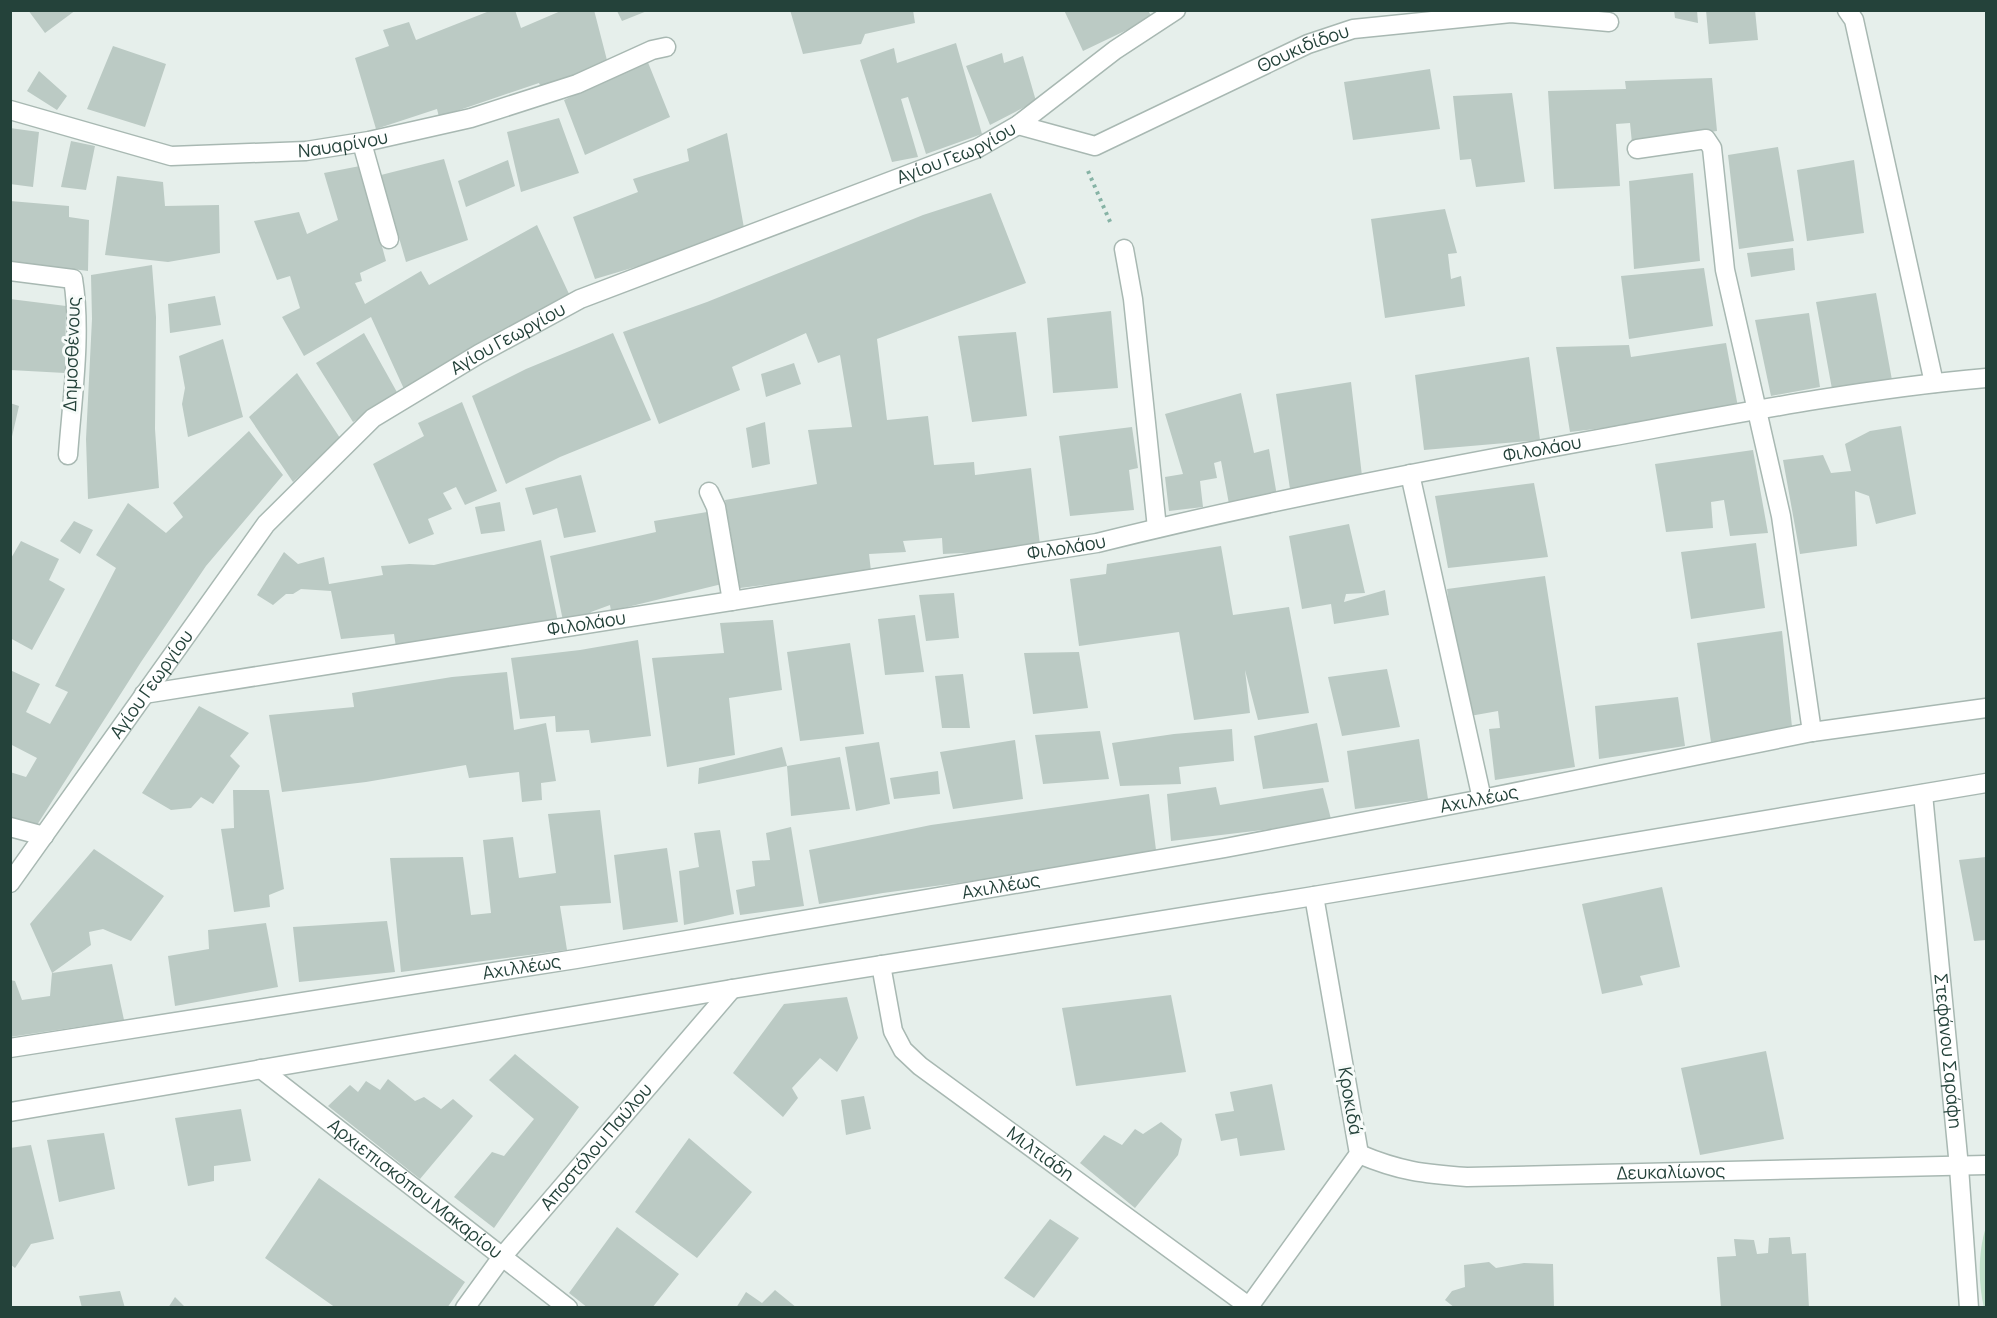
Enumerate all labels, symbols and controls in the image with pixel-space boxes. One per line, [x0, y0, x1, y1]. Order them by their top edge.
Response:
street label: Θουκιδίδου [1253, 18, 1352, 78]
street label: Αγίου Γεωργίου [893, 116, 1020, 189]
street label: Ναυαρίνου [298, 124, 390, 162]
street label: Δημοσθένους [57, 296, 85, 412]
street label: Αγίου Γεωργίου [445, 296, 569, 380]
street label: Φιλολάου [1501, 429, 1583, 467]
street label: Φιλολάου [1025, 528, 1108, 565]
street label: Φιλολάου [545, 605, 627, 641]
street label: Αγίου Γεωργίου [104, 625, 198, 743]
street label: Αχιλλέως [1438, 779, 1520, 818]
street label: Αχιλλέως [960, 867, 1042, 904]
street label: Αχιλλέως [481, 949, 563, 985]
street label: Στεφάνου Σαράφη [1929, 972, 1968, 1130]
street label: Κροκιδά [1333, 1065, 1369, 1137]
street label: Αποστόλου Παύλου [534, 1078, 657, 1215]
street label: Αρχιεπισκόπου Μακαρίου [323, 1113, 508, 1263]
street label: Μιλτιάδη [1002, 1121, 1079, 1186]
street label: Δευκαλίωνος [1616, 1158, 1726, 1185]

